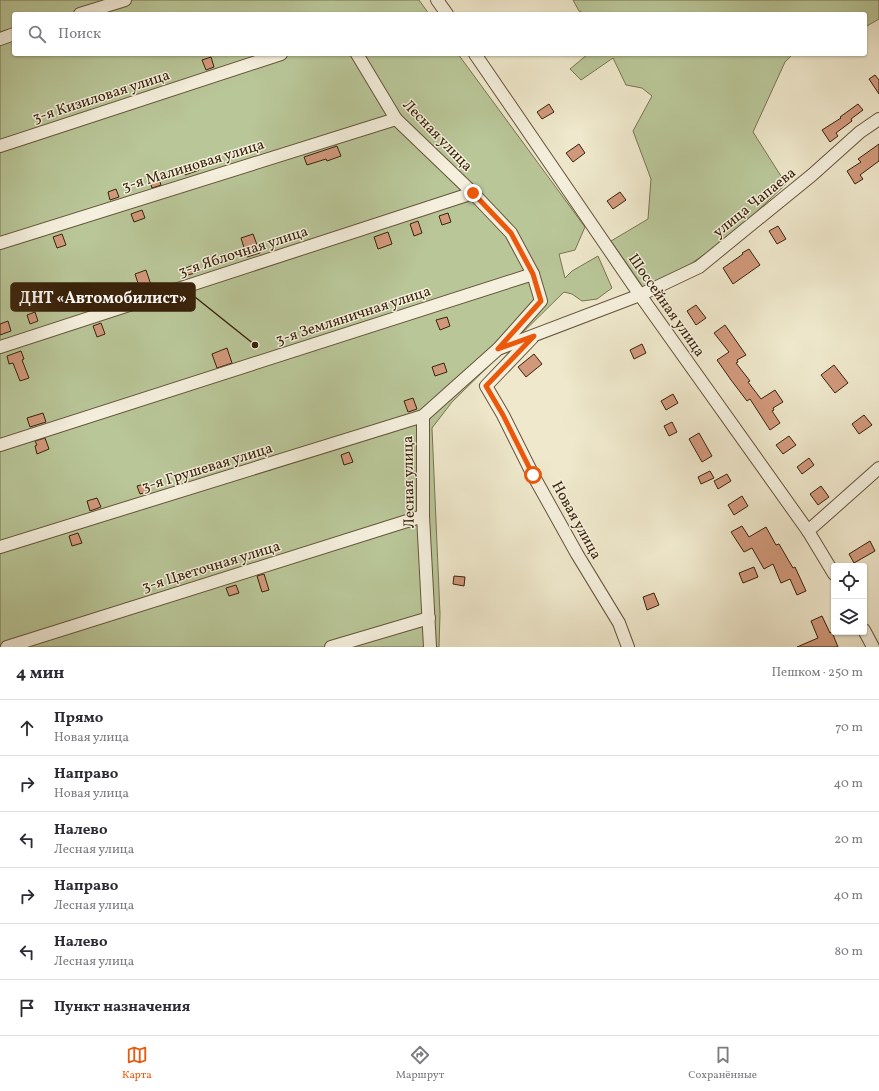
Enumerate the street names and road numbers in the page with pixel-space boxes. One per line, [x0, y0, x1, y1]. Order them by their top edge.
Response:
street label: 3-я Кизиловая улица [30, 65, 173, 130]
street label: Лесная улица [397, 95, 477, 177]
street label: 3-я Малиновая улица [120, 135, 267, 198]
street label: улица Чапаева [709, 163, 801, 243]
street label: 3-я Яблочная улица [176, 222, 311, 283]
street label: Шоссейная улица [622, 250, 709, 362]
street label: 3-я Земляничная улица [273, 281, 434, 351]
street label: Лесная улица [398, 435, 421, 528]
street label: 3-я Грушевая улица [139, 439, 276, 498]
street label: Новая улица [546, 478, 606, 564]
street label: 3-я Цветочная улица [140, 536, 283, 598]

